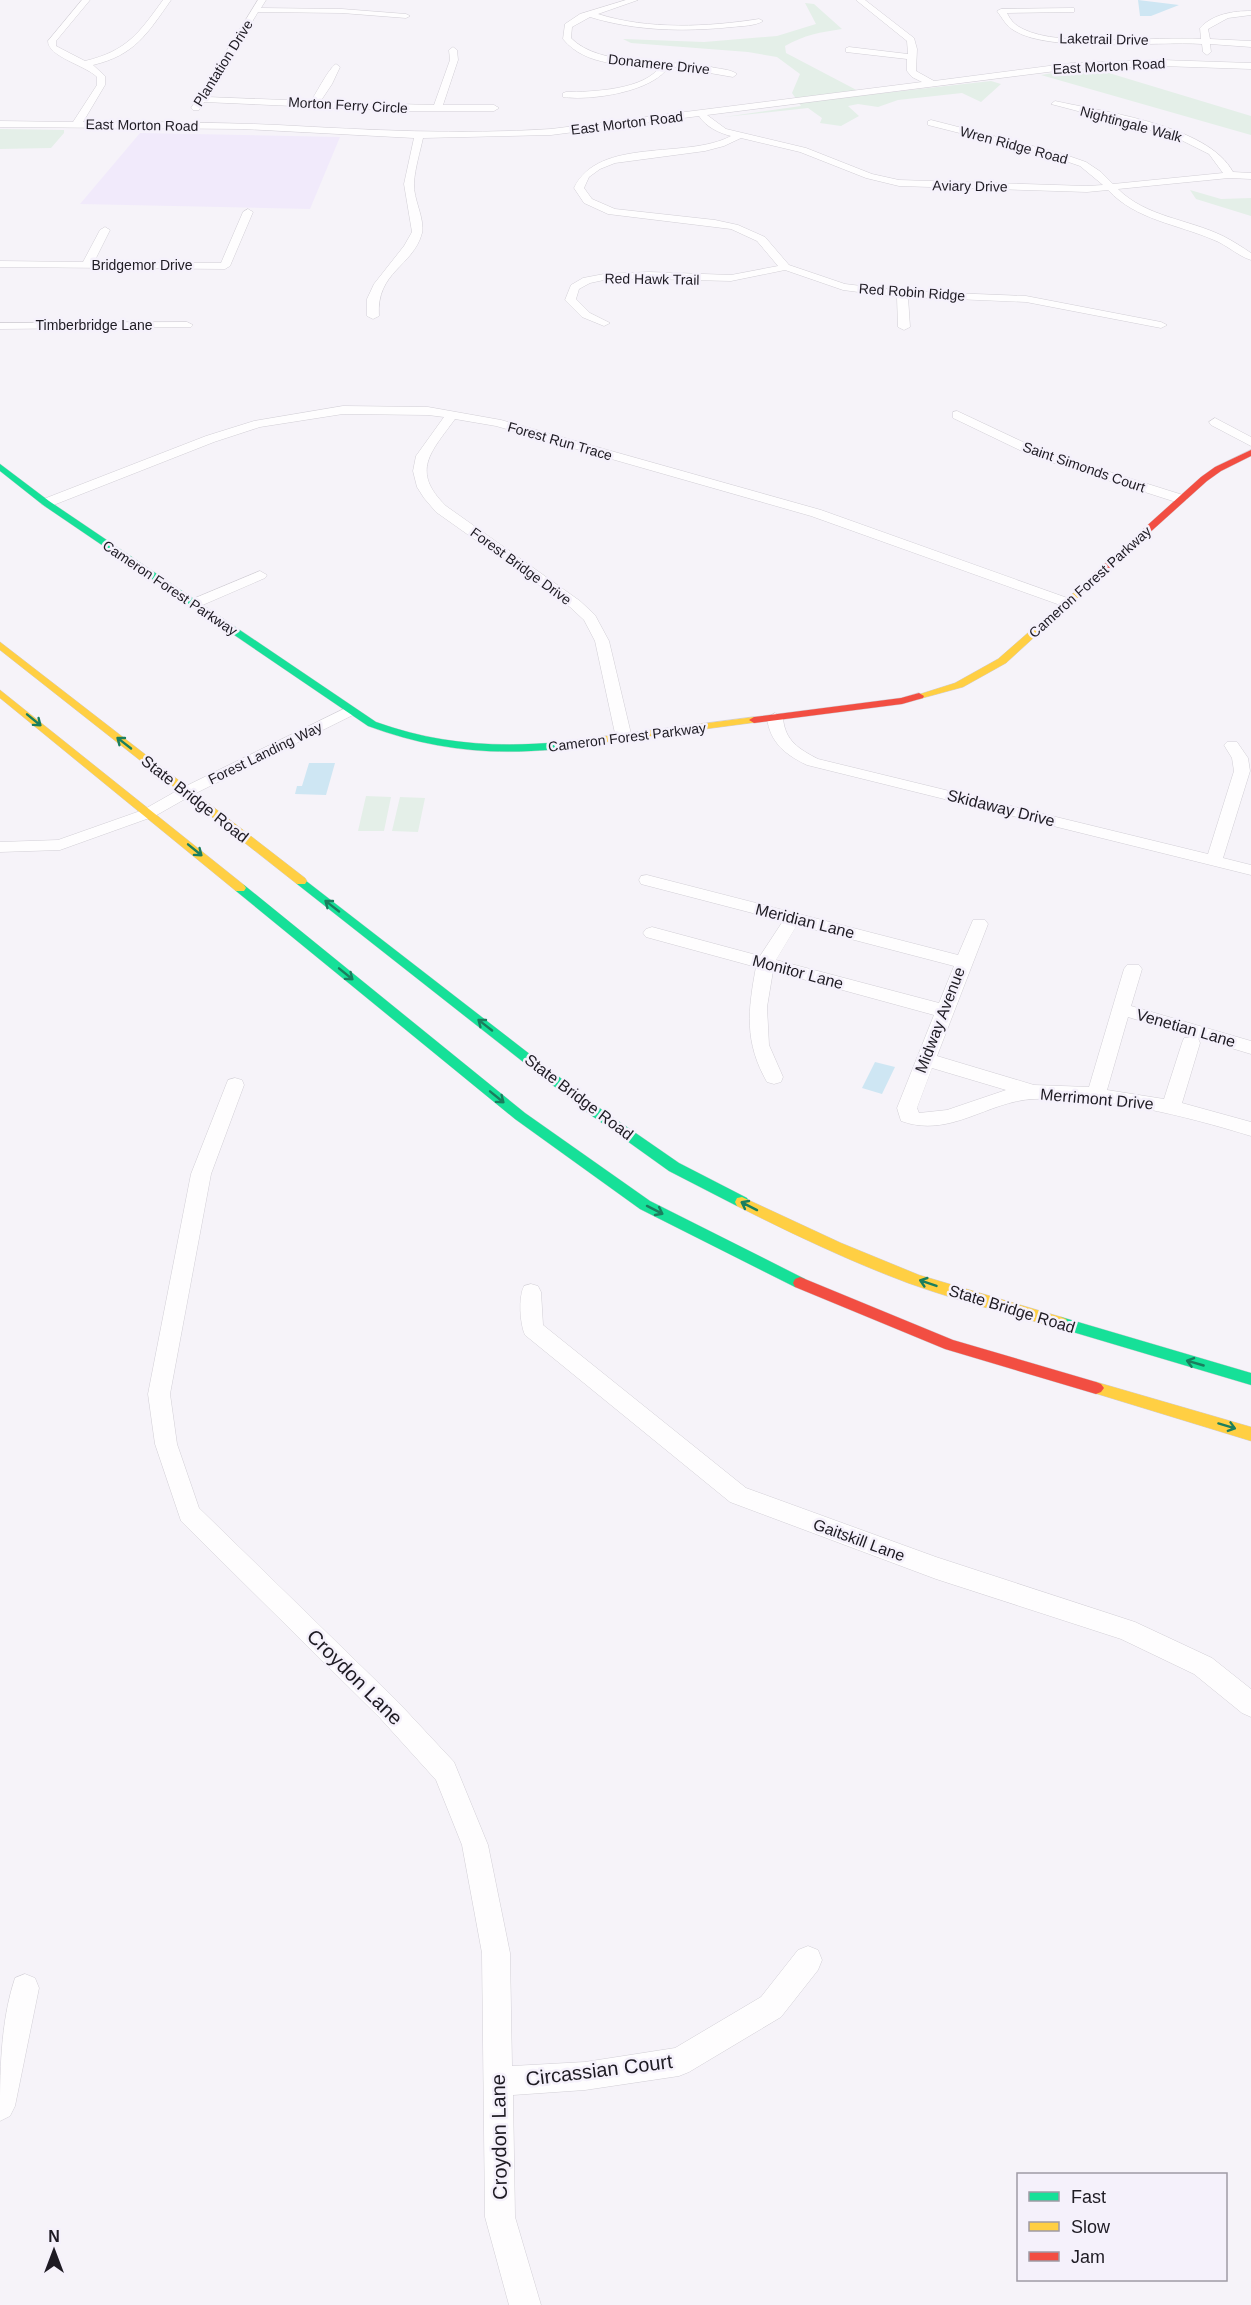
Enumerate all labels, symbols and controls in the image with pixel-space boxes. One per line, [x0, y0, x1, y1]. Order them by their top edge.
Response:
street label: Plantation Drive [190, 17, 256, 109]
street label: Laketrail Drive [1059, 30, 1149, 48]
street label: Donamere Drive [607, 51, 711, 77]
street label: East Morton Road [1052, 55, 1166, 77]
street label: Morton Ferry Circle [288, 94, 408, 116]
street label: Nightingale Walk [1078, 103, 1185, 146]
street label: East Morton Road [570, 108, 684, 138]
street label: East Morton Road [85, 116, 199, 134]
street label: Wren Ridge Road [958, 123, 1070, 167]
street label: Aviary Drive [932, 177, 1008, 195]
street label: Bridgemor Drive [91, 257, 193, 273]
street label: Red Hawk Trail [604, 270, 700, 288]
street label: Red Robin Ridge [858, 280, 966, 304]
street label: Timberbridge Lane [36, 317, 153, 333]
street label: Forest Run Trace [506, 418, 614, 464]
street label: Saint Simonds Court [1021, 439, 1147, 495]
street label: Cameron Forest Parkway [1026, 523, 1154, 641]
street label: Forest Bridge Drive [468, 524, 575, 608]
street label: Cameron Forest Parkway [100, 537, 240, 639]
one-way arrow [26, 714, 42, 727]
street label: Forest Landing Way [205, 718, 325, 788]
street label: Cameron Forest Parkway [547, 719, 707, 755]
one-way arrow [116, 736, 132, 749]
street label: State Bridge Road [138, 752, 252, 846]
street label: Skidaway Drive [945, 786, 1057, 830]
one-way arrow [186, 844, 202, 857]
one-way arrow [324, 899, 340, 912]
street label: Meridian Lane [754, 900, 856, 942]
street label: Monitor Lane [751, 952, 845, 992]
street label: Midway Avenue [912, 965, 968, 1075]
one-way arrow [337, 967, 353, 980]
street label: Venetian Lane [1134, 1006, 1238, 1050]
one-way arrow [477, 1018, 493, 1031]
street label: State Bridge Road [522, 1051, 636, 1143]
street label: Merrimont Drive [1040, 1086, 1155, 1112]
one-way arrow [488, 1091, 504, 1104]
one-way arrow [740, 1199, 758, 1211]
one-way arrow [646, 1205, 664, 1216]
one-way arrow [918, 1277, 937, 1288]
street label: State Bridge Road [947, 1282, 1077, 1336]
one-way arrow [1186, 1357, 1205, 1368]
one-way arrow [1217, 1421, 1236, 1432]
street label: Gaitskill Lane [811, 1516, 907, 1564]
street label: Croydon Lane [303, 1625, 407, 1729]
street label: Circassian Court [524, 2050, 674, 2090]
street label: Croydon Lane [487, 2074, 511, 2200]
legend [1017, 2173, 1227, 2281]
text: Fast [1071, 2187, 1106, 2207]
text: Slow [1071, 2217, 1111, 2237]
north arrow [24, 2221, 84, 2281]
text: N [48, 2228, 60, 2245]
text: Jam [1071, 2247, 1105, 2267]

